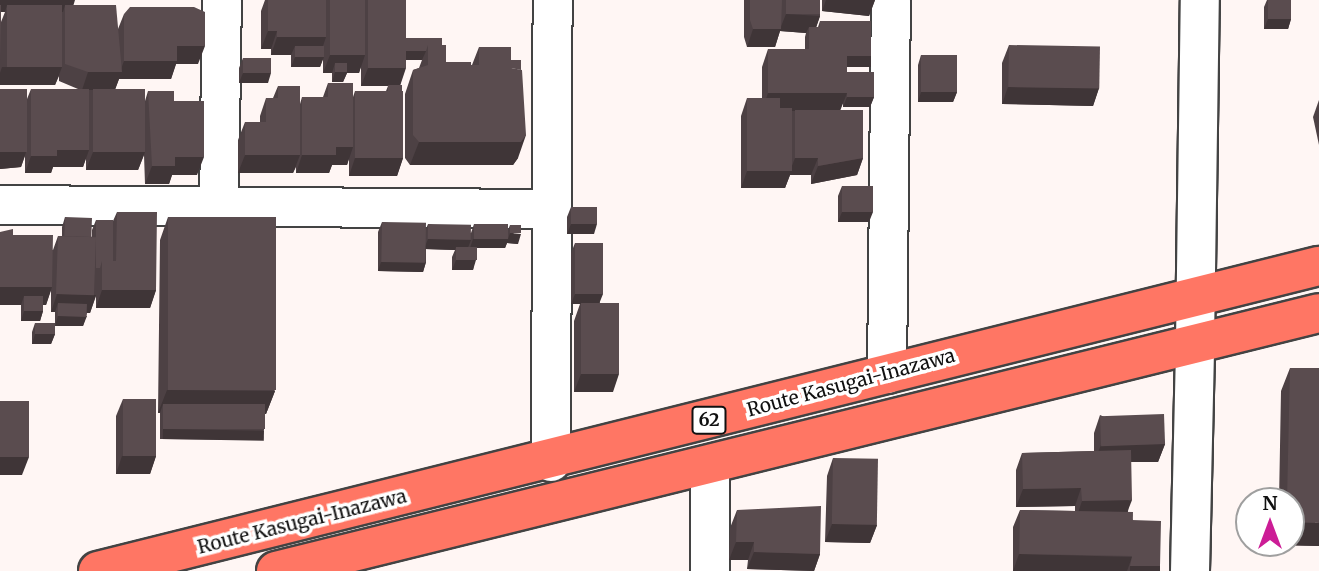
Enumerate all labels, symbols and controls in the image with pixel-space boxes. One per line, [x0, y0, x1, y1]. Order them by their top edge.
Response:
street label: Route Kasugai-Inazawa [744, 344, 958, 422]
road number: 62 [690, 406, 728, 434]
street label: Route Kasugai-Inazawa [195, 485, 409, 559]
north arrow [1235, 487, 1305, 557]
text: N [1262, 491, 1278, 515]

